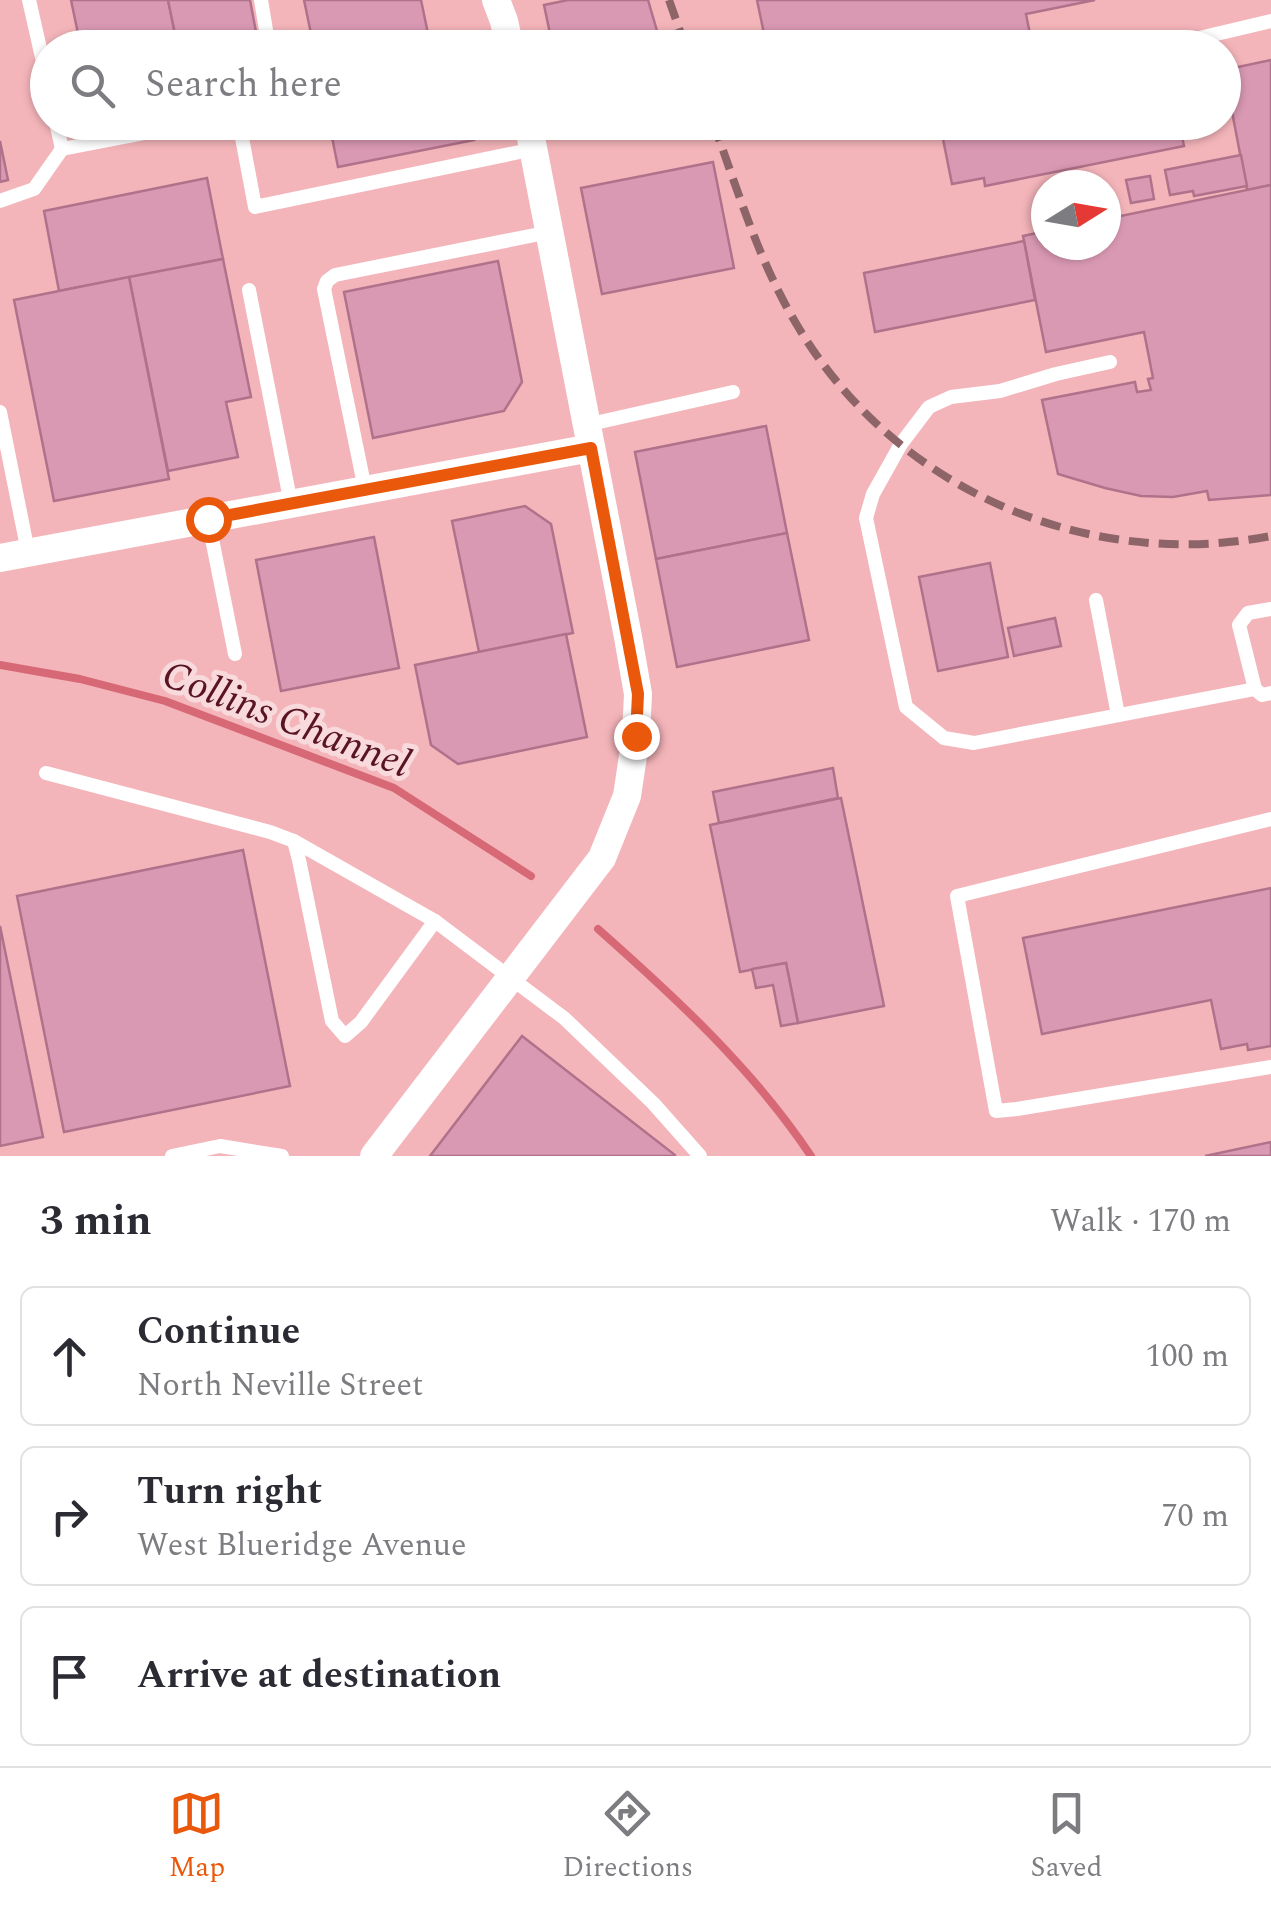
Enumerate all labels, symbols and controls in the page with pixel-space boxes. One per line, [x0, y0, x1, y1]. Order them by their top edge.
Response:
search box [30, 30, 1241, 140]
text: Search here [145, 56, 342, 114]
icon: search [65, 58, 120, 113]
north arrow [1031, 170, 1121, 260]
route start [186, 497, 232, 543]
water label: Collins Channel [153, 645, 419, 795]
route end [614, 714, 660, 760]
text: 3 min [40, 1190, 152, 1253]
text: Walk · 170 m [1050, 1197, 1231, 1246]
text: Continue [137, 1303, 300, 1361]
icon: ahead [42, 1329, 97, 1384]
text: 100 m [1145, 1332, 1229, 1381]
text: North Neville Street [137, 1361, 423, 1410]
text: Turn right [137, 1463, 322, 1521]
icon: right [42, 1489, 97, 1544]
text: 70 m [1161, 1492, 1229, 1541]
text: West Blueridge Avenue [137, 1521, 467, 1570]
text: Arrive at destination [137, 1647, 501, 1705]
icon: arrive [42, 1649, 97, 1704]
tab: Map [169, 1786, 225, 1889]
tab: Directions [562, 1786, 693, 1889]
tab: Saved [1031, 1786, 1102, 1889]

